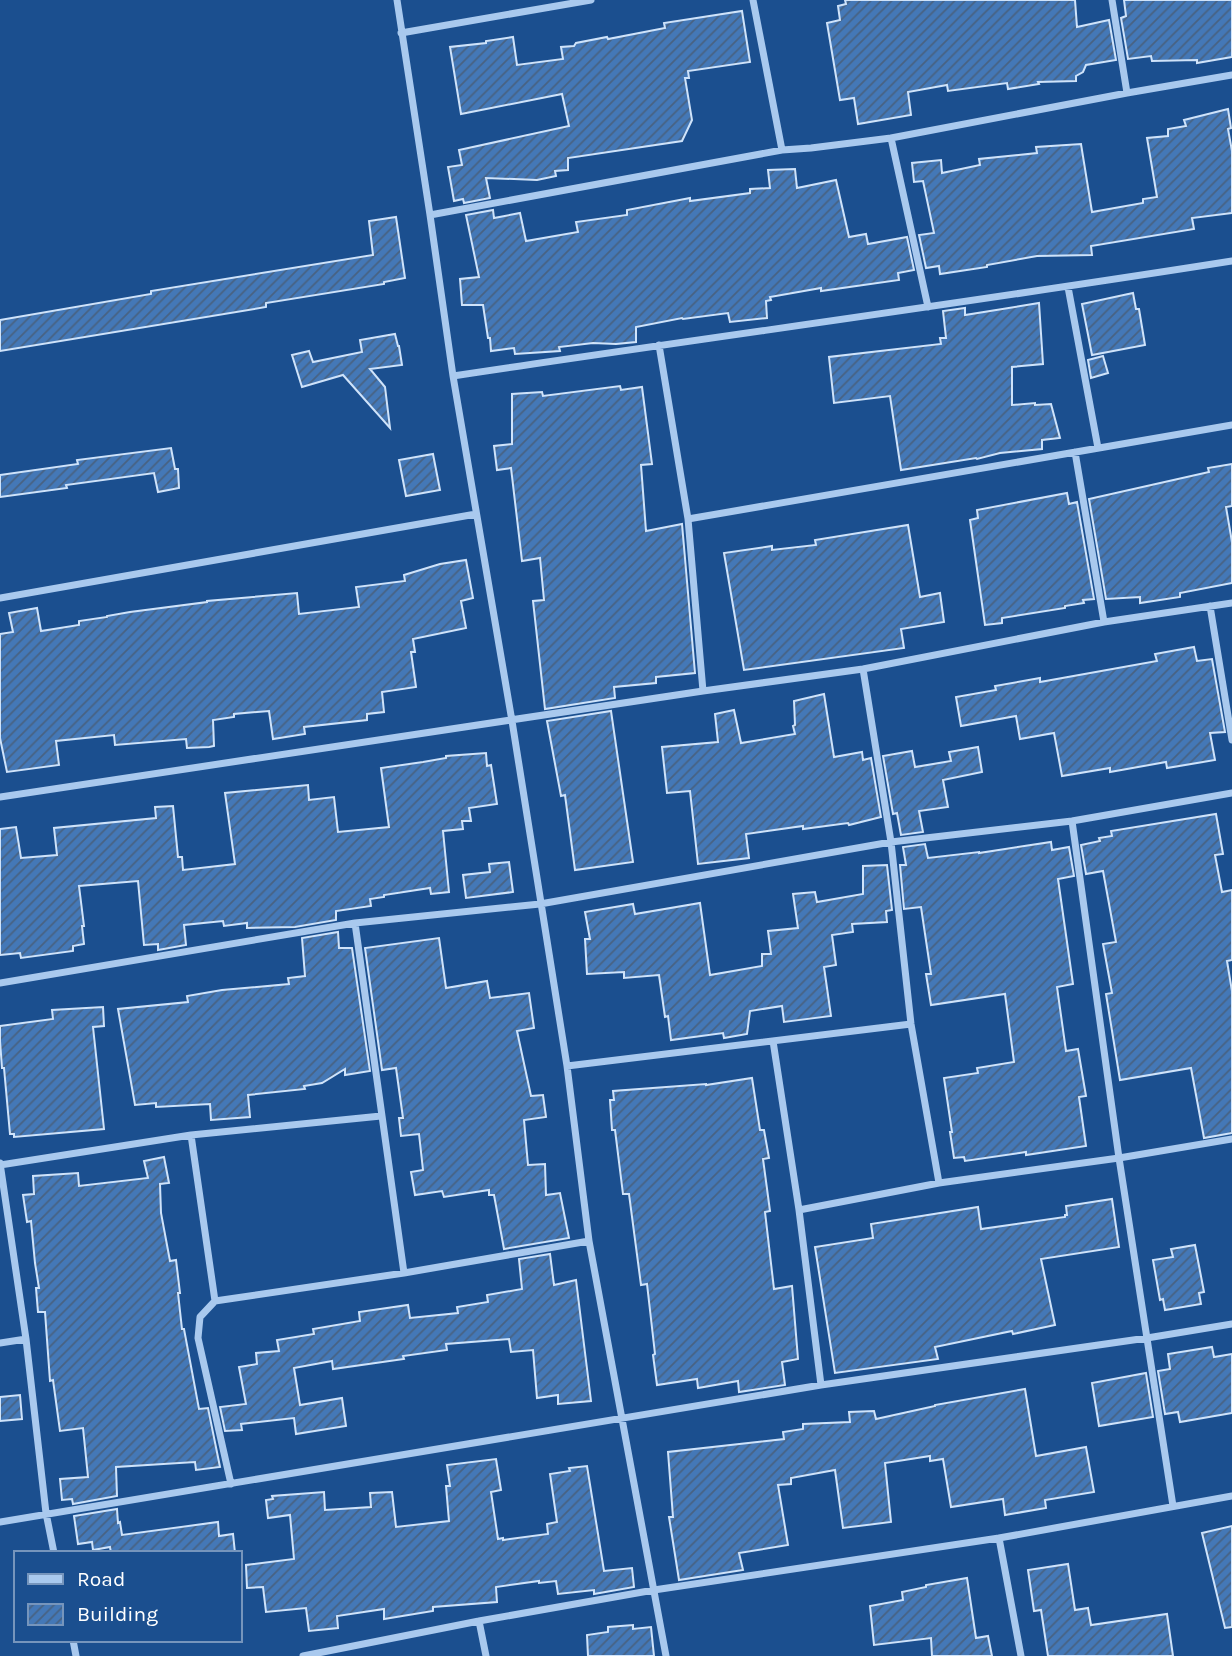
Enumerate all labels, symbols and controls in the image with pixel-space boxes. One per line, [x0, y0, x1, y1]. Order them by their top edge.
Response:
legend [14, 1551, 242, 1642]
text: Road [77, 1567, 125, 1591]
text: Building [77, 1602, 158, 1626]

